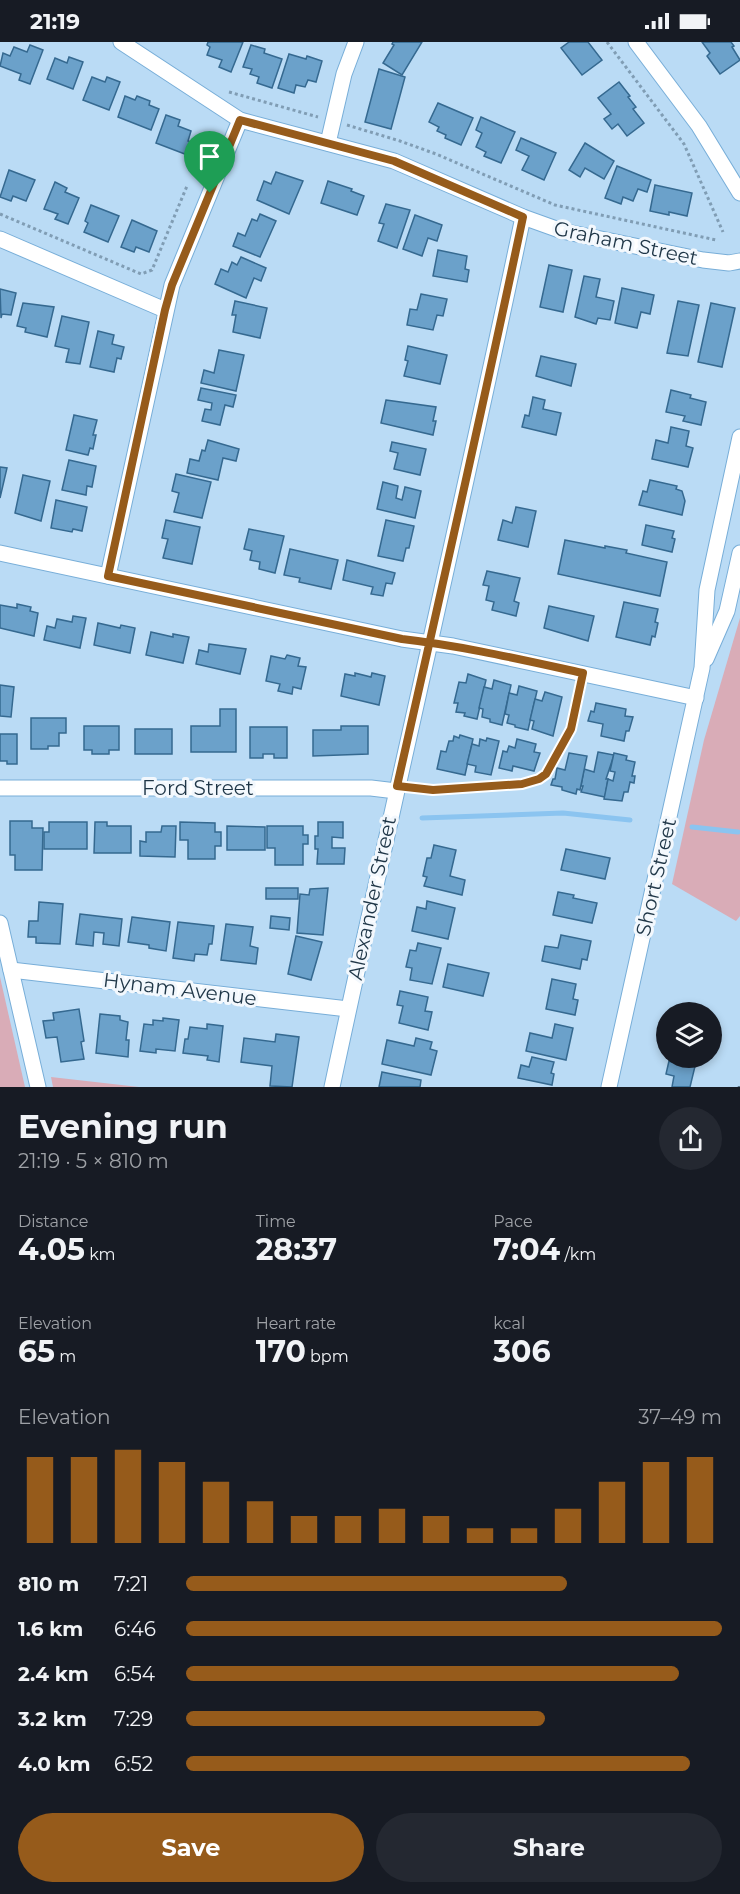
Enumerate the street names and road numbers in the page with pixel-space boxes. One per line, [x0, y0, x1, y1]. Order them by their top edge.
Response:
street label: Graham Street [552, 216, 700, 270]
street label: Ford Street [142, 776, 254, 800]
street label: Alexander Street [343, 814, 401, 982]
street label: Short Street [631, 816, 681, 938]
street label: Hynam Avenue [102, 968, 258, 1010]

